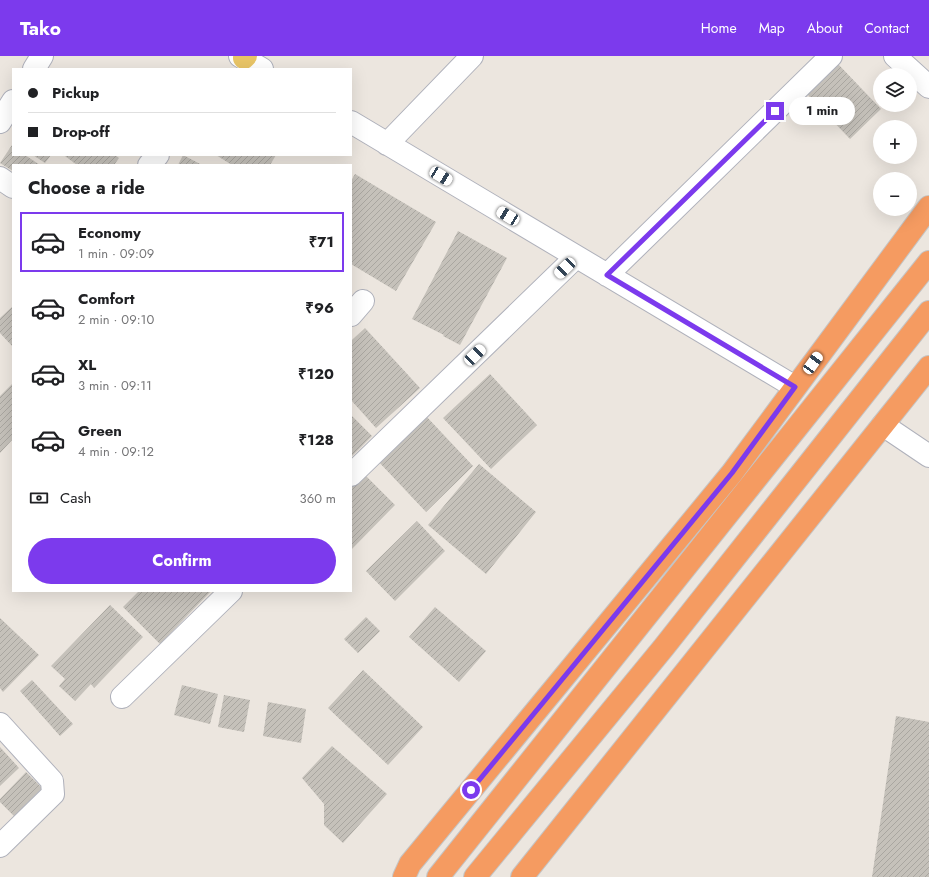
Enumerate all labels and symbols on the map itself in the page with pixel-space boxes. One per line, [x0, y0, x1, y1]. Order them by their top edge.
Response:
callout: 1 min [789, 97, 855, 125]
route end [766, 102, 784, 120]
car [428, 165, 454, 187]
car [495, 205, 521, 227]
car [552, 255, 578, 281]
car [462, 342, 488, 368]
car [801, 350, 825, 376]
route start [462, 781, 480, 799]

